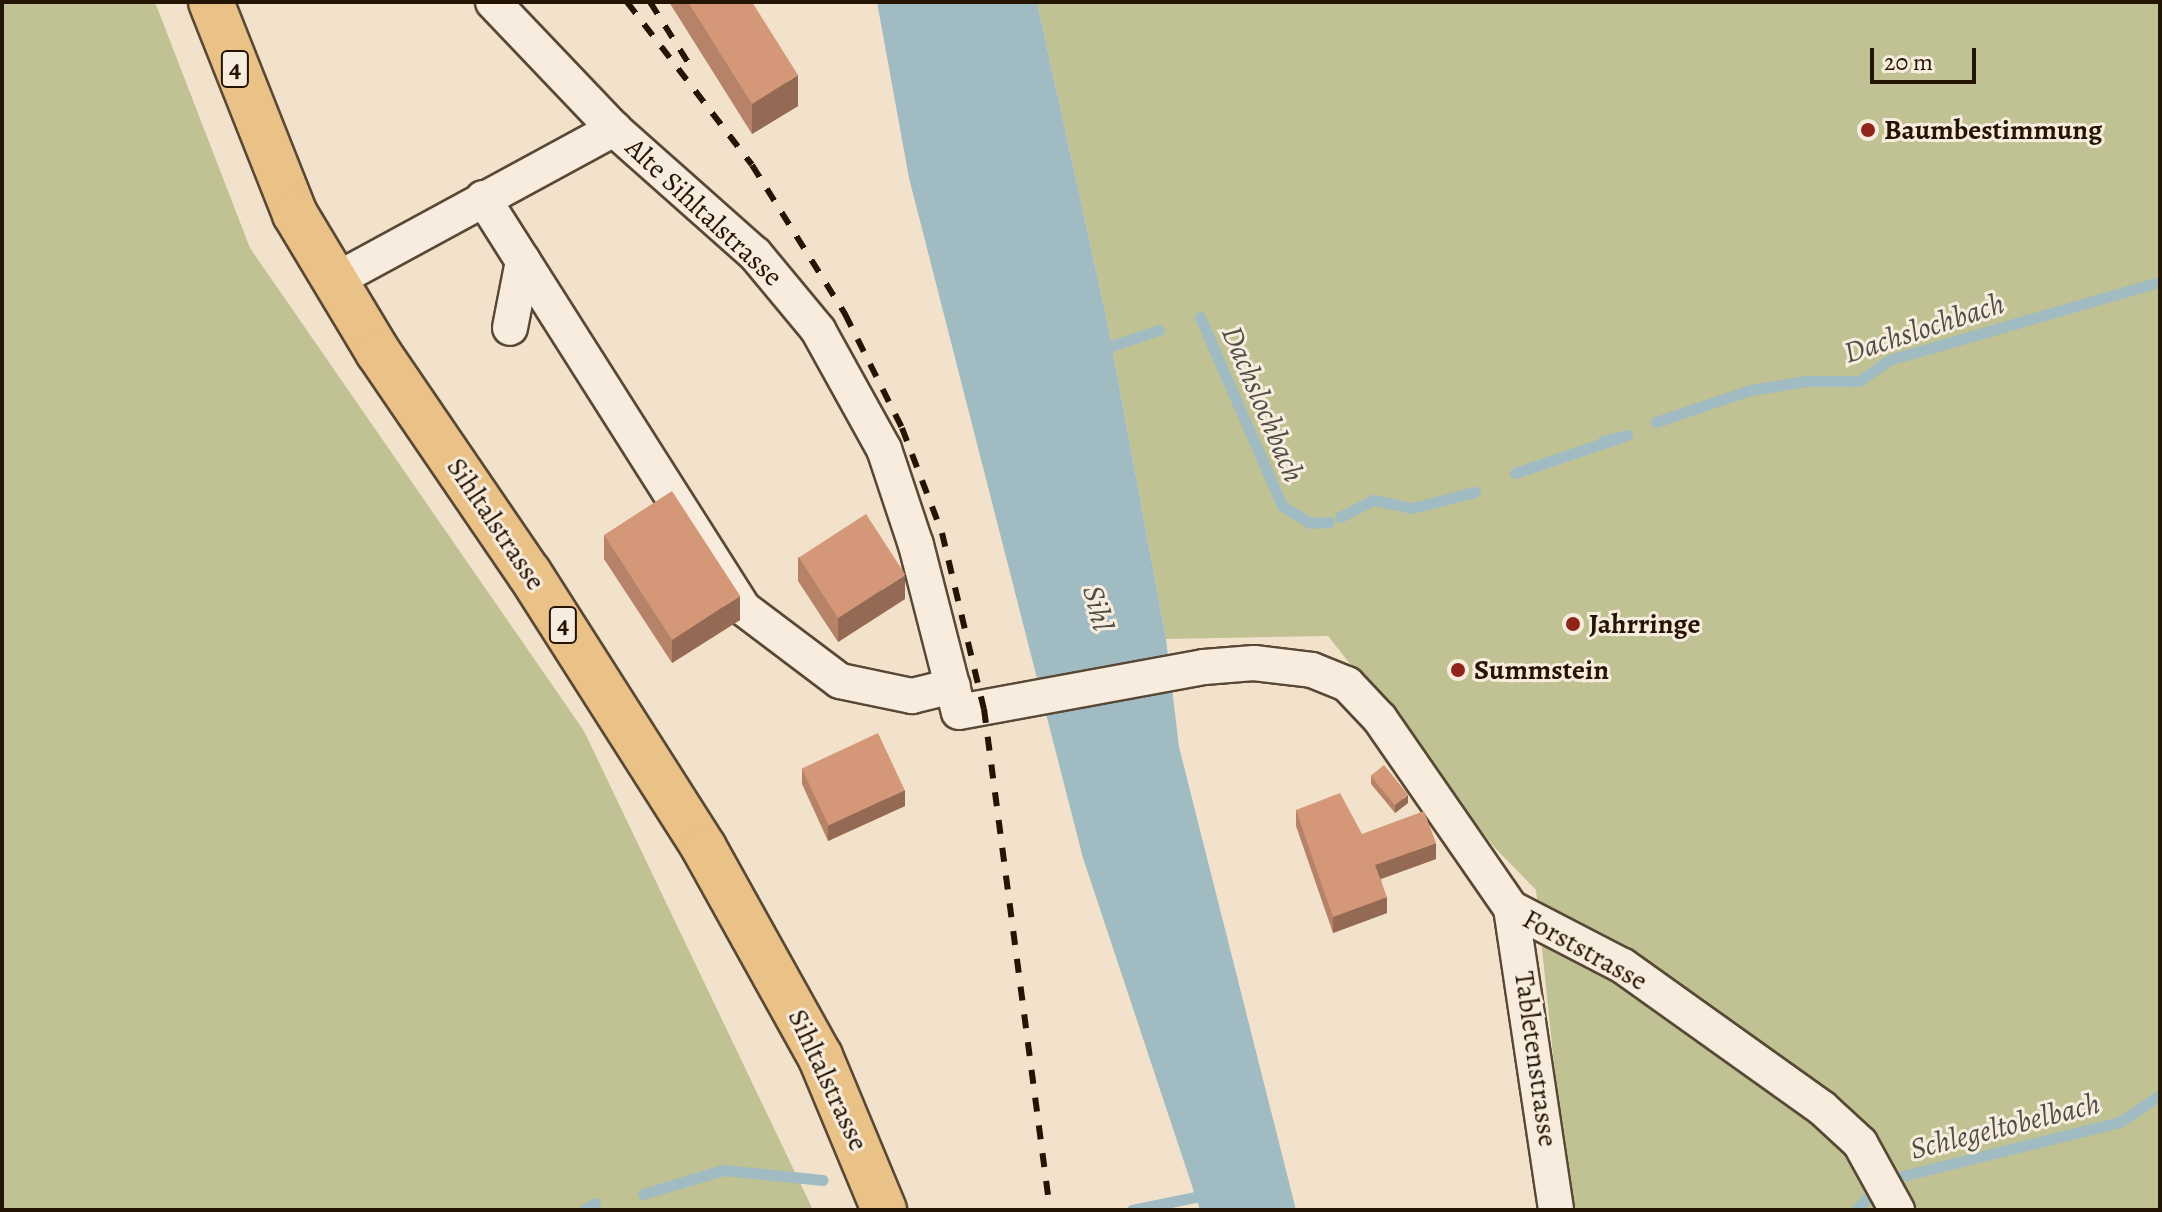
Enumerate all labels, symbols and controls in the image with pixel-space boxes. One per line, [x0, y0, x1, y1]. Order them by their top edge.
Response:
scale bar [1874, 32, 1980, 82]
text: 20 m [1884, 46, 1933, 78]
road number: 4 [219, 47, 251, 91]
place label: Baumbestimmung [1884, 113, 2102, 147]
marker: Baumbestimmung [1859, 121, 1877, 139]
street label: Alte Sihltalstrasse [619, 131, 789, 293]
water label: Dachslochbach [1839, 285, 2009, 371]
water label: Dachslochbach [1214, 320, 1312, 488]
street label: Sihltalstrasse [439, 451, 553, 597]
water label: Sihl [1075, 582, 1121, 634]
road number: 4 [547, 603, 579, 647]
place label: Jahrringe [1589, 607, 1700, 641]
marker: Jahrringe [1564, 615, 1582, 633]
place label: Summstein [1474, 653, 1609, 687]
marker: Summstein [1449, 661, 1467, 679]
street label: Forststrasse [1517, 902, 1653, 998]
street label: Tabletenstrasse [1507, 969, 1565, 1149]
street label: Sihltalstrasse [781, 1004, 875, 1156]
water label: Schlegeltobelbach [1907, 1085, 2103, 1167]

